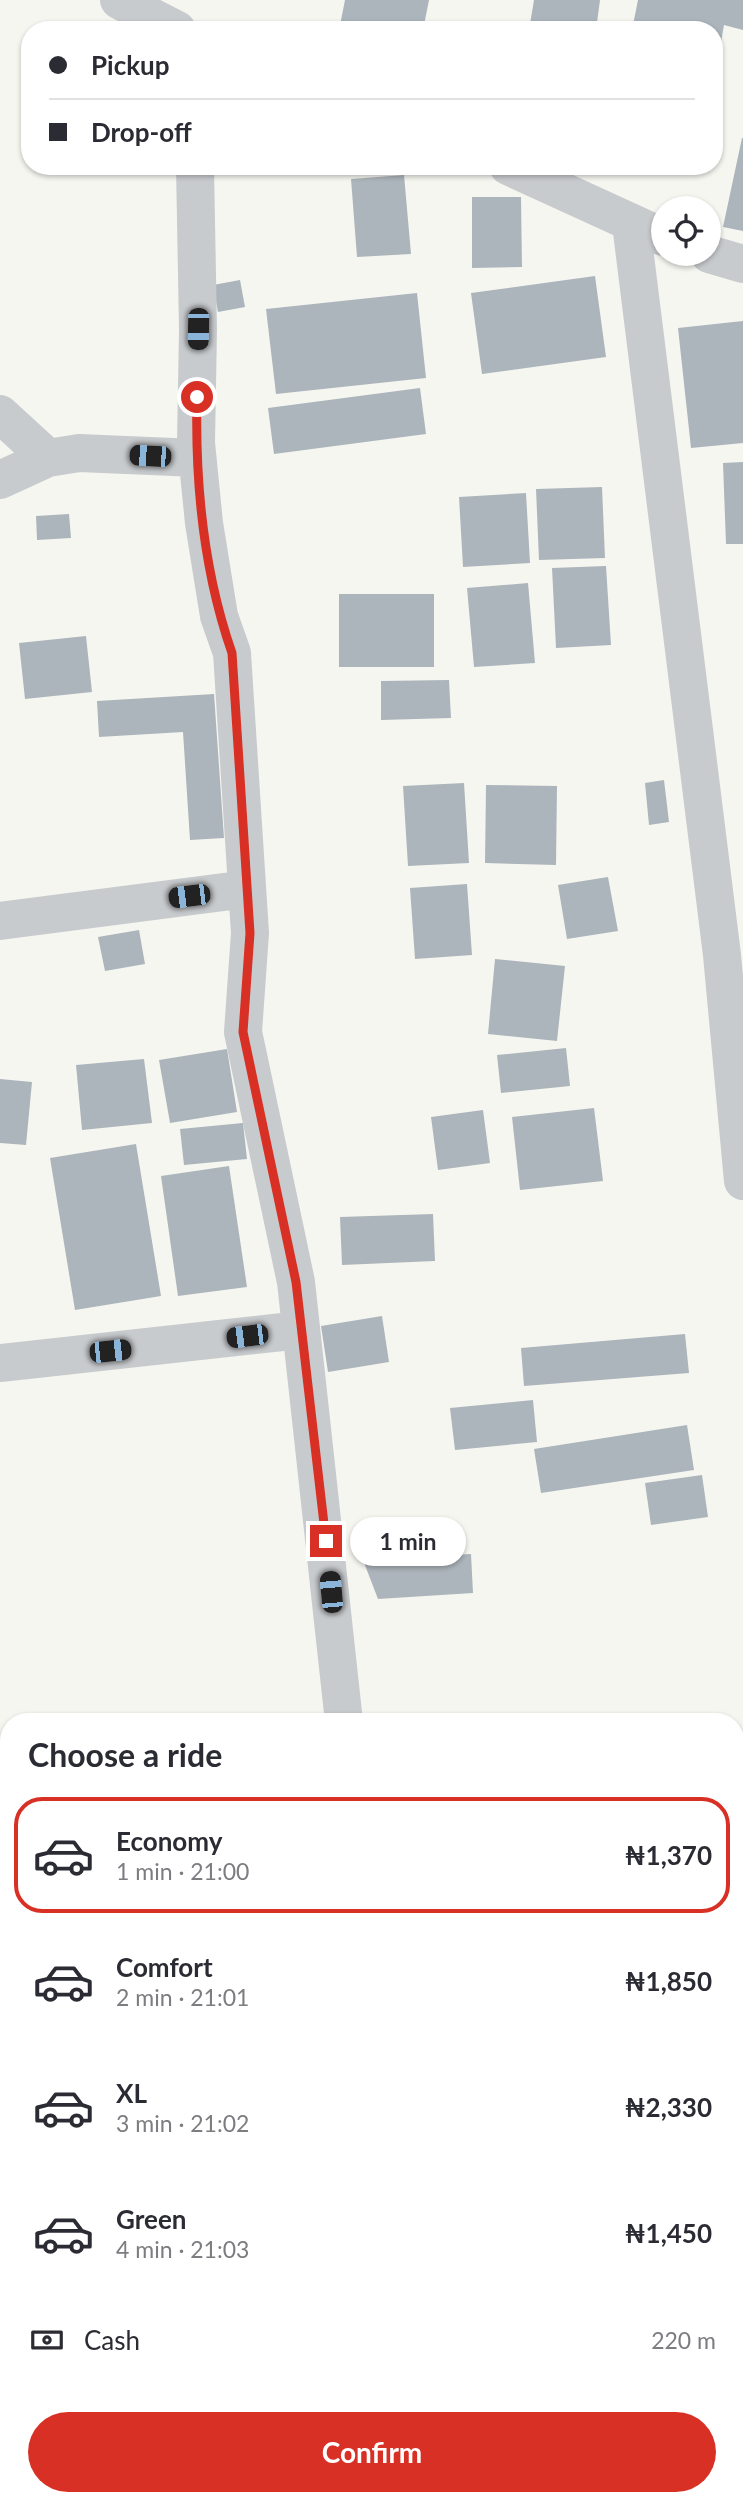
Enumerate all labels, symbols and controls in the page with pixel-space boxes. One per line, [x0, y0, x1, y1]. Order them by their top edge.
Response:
text: Pickup [91, 49, 170, 81]
text: Drop-off [91, 116, 192, 148]
map controls [651, 196, 721, 266]
button: locate [651, 196, 721, 266]
car [188, 308, 209, 350]
route start [181, 381, 213, 413]
car [129, 444, 172, 468]
car [167, 883, 212, 909]
car [225, 1323, 270, 1349]
car [89, 1338, 132, 1364]
callout: 1 min [350, 1516, 466, 1566]
route end [310, 1525, 342, 1557]
text: 1 min [379, 1527, 437, 1555]
car [319, 1570, 344, 1614]
text: Choose a ride [28, 1735, 222, 1774]
icon: car [32, 1824, 95, 1887]
text: Economy [116, 1825, 222, 1857]
text: ₦1,370 [625, 1839, 712, 1871]
text: 1 min · 21:00 [116, 1857, 249, 1885]
icon: car [32, 1950, 95, 2013]
text: Comfort [116, 1951, 213, 1983]
text: ₦1,850 [625, 1965, 712, 1997]
text: 2 min · 21:01 [116, 1983, 249, 2011]
icon: car [32, 2076, 95, 2139]
text: XL [116, 2077, 147, 2109]
text: ₦2,330 [625, 2091, 712, 2123]
text: 3 min · 21:02 [116, 2109, 249, 2137]
icon: car [32, 2202, 95, 2265]
text: Green [116, 2203, 186, 2235]
text: ₦1,450 [625, 2217, 712, 2249]
text: 4 min · 21:03 [116, 2235, 249, 2263]
icon: cash [28, 2321, 66, 2359]
text: Cash [84, 2324, 140, 2356]
text: 220 m [651, 2326, 716, 2354]
button: Confirm [28, 2412, 716, 2492]

